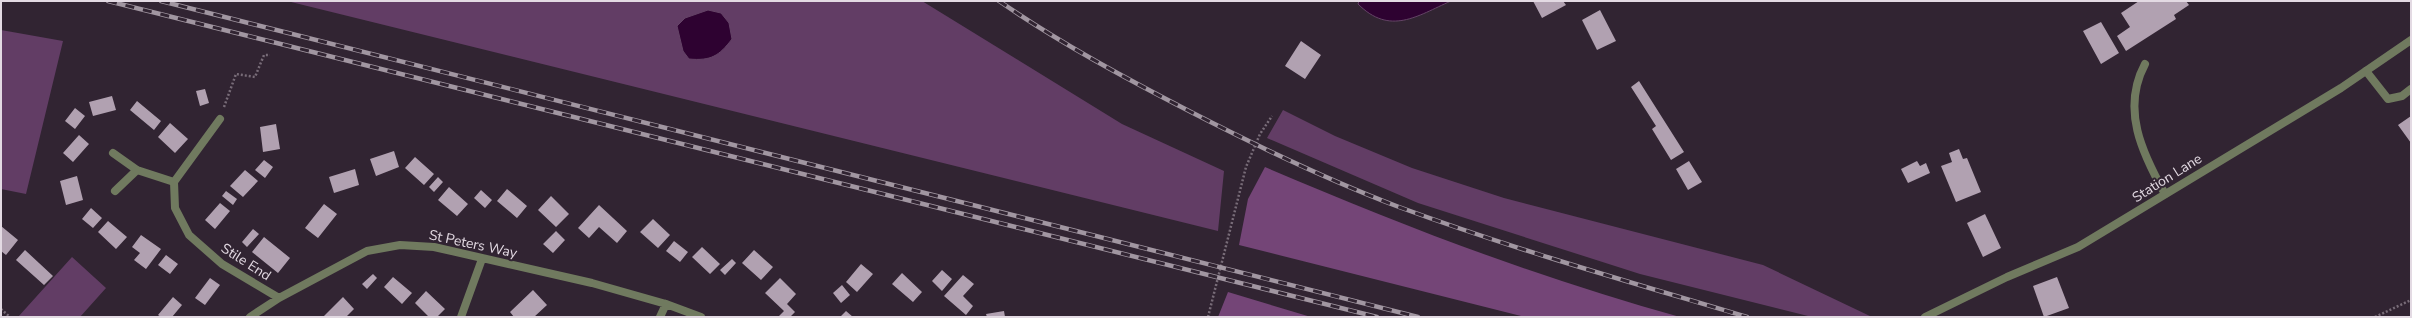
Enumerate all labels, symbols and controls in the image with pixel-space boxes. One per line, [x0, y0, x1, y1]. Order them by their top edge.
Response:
street label: Station Lane [2129, 149, 2205, 207]
street label: St Peters Way [427, 225, 520, 263]
street label: Stile End [217, 239, 275, 285]

